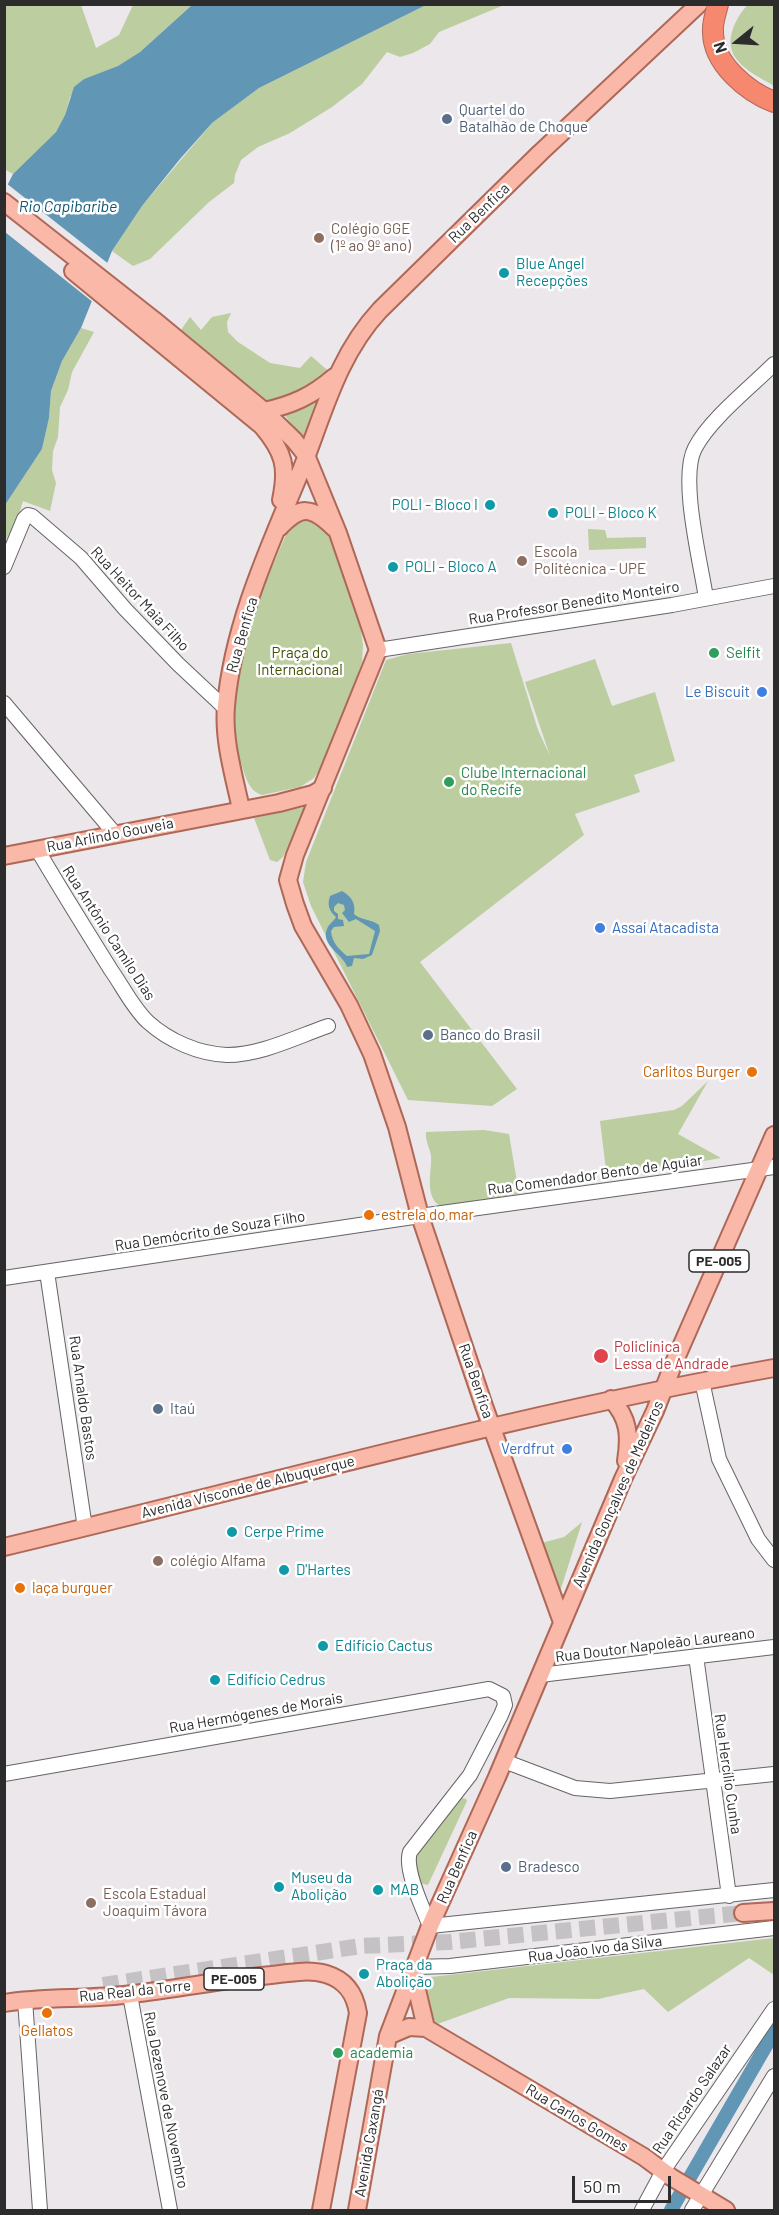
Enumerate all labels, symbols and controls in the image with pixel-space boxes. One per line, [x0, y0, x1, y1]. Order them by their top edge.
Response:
north arrow [707, 12, 767, 72]
text: N [709, 40, 730, 56]
place label: Quartel do Batalhão de Choque [459, 101, 588, 136]
marker: Quartel do Batalhão de Choque [440, 112, 454, 126]
street label: Rua Benfica [445, 179, 513, 247]
water label: Rio Capibaribe [19, 197, 117, 217]
place label: Colégio GGE (1º ao 9º ano) [331, 220, 411, 255]
marker: Colégio GGE (1º ao 9º ano) [312, 231, 326, 245]
place label: Blue Angel Recepções [516, 255, 588, 290]
marker: Blue Angel Recepções [497, 266, 511, 280]
place label: POLI - Bloco I [392, 496, 478, 514]
marker: POLI - Bloco I [483, 498, 497, 512]
place label: POLI - Bloco K [565, 504, 657, 522]
marker: POLI - Bloco K [546, 506, 560, 520]
street label: Rua Heitor Maia Filho [87, 543, 193, 655]
place label: Escola Politécnica - UPE [534, 543, 646, 578]
marker: Escola Politécnica - UPE [515, 554, 529, 568]
place label: POLI - Bloco A [405, 558, 497, 576]
marker: POLI - Bloco A [386, 560, 400, 574]
street label: Rua Professor Benedito Monteiro [467, 577, 681, 629]
street label: Rua Benfica [223, 595, 261, 675]
park label: Praça do Internacional [257, 644, 343, 679]
place label: Selfit [726, 644, 761, 662]
marker: Selfit [707, 646, 721, 660]
place label: Le Biscuit [685, 683, 750, 701]
marker: Le Biscuit [755, 685, 769, 699]
place label: Clube Internacional do Recife [461, 764, 586, 799]
marker: Clube Internacional do Recife [442, 775, 456, 789]
street label: Rua Arlindo Gouveia [45, 814, 175, 856]
street label: Rua Antônio Camilo Dias [59, 862, 159, 1004]
place label: Assaí Atacadista [612, 919, 719, 937]
marker: Assaí Atacadista [593, 921, 607, 935]
place label: Banco do Brasil [440, 1026, 540, 1044]
marker: Banco do Brasil [421, 1028, 435, 1042]
place label: Carlitos Burger [643, 1063, 740, 1081]
marker: Carlitos Burger [745, 1065, 759, 1079]
street label: Rua Comendador Bento de Aguiar [486, 1151, 704, 1199]
place label: estrela do mar [381, 1206, 474, 1224]
street label: Rua Demócrito de Souza Filho [114, 1207, 306, 1255]
marker: estrela do mar [362, 1208, 376, 1222]
road number: PE-005 [689, 1250, 749, 1272]
street label: Rua Arnaldo Bastos [65, 1334, 101, 1462]
place label: Policlínica Lessa de Andrade [614, 1338, 729, 1373]
street label: Rua Benfica [455, 1341, 497, 1421]
marker: Policlínica Lessa de Andrade [592, 1347, 610, 1365]
street label: Avenida Gonçalves de Medeiros [569, 1398, 667, 1590]
place label: Itaú [170, 1400, 195, 1418]
marker: Itaú [151, 1402, 165, 1416]
place label: Verdfrut [501, 1440, 555, 1458]
marker: Verdfrut [560, 1442, 574, 1456]
street label: Avenida Visconde de Albuquerque [139, 1452, 357, 1522]
place label: Cerpe Prime [244, 1523, 324, 1541]
marker: Cerpe Prime [225, 1525, 239, 1539]
place label: colégio Alfama [170, 1552, 266, 1570]
marker: colégio Alfama [151, 1554, 165, 1568]
place label: D'Hartes [296, 1561, 351, 1579]
marker: D'Hartes [277, 1563, 291, 1577]
place label: laça burguer [32, 1579, 113, 1597]
marker: laça burguer [13, 1581, 27, 1595]
street label: Rua Doutor Napoleão Laureano [554, 1624, 756, 1666]
place label: Edifício Cactus [335, 1637, 433, 1655]
marker: Edifício Cactus [316, 1639, 330, 1653]
place label: Edifício Cedrus [227, 1671, 325, 1689]
marker: Edifício Cedrus [208, 1673, 222, 1687]
street label: Rua Hermógenes de Morais [168, 1689, 344, 1737]
street label: Rua Hercílio Cunha [711, 1713, 745, 1835]
street label: Rua Benfica [433, 1828, 481, 1906]
place label: Bradesco [518, 1858, 580, 1876]
marker: Bradesco [499, 1860, 513, 1874]
place label: Museu da Abolição [291, 1869, 352, 1904]
marker: Museu da Abolição [272, 1880, 286, 1894]
place label: MAB [390, 1881, 419, 1899]
marker: MAB [371, 1883, 385, 1897]
place label: Escola Estadual Joaquim Távora [103, 1885, 207, 1920]
marker: Escola Estadual Joaquim Távora [84, 1896, 98, 1910]
street label: Rua João Ivo da Silva [527, 1932, 663, 1966]
place label: Praça da Abolição [376, 1956, 432, 1991]
marker: Praça da Abolição [357, 1967, 371, 1981]
road number: PE-005 [204, 1968, 264, 1990]
street label: Rua Real da Torre [78, 1976, 192, 2006]
marker: Gellatos [40, 2006, 54, 2020]
street label: Rua Dezenove de Novembro [140, 2010, 192, 2190]
place label: Gellatos [21, 2022, 73, 2040]
street label: Rua Ricardo Salazar [649, 2041, 735, 2157]
place label: academia [350, 2044, 413, 2062]
marker: academia [331, 2046, 345, 2060]
street label: Rua Carlos Gomes [522, 2080, 632, 2156]
street label: Avenida Caxangá [351, 2087, 387, 2199]
scale bar [575, 2164, 674, 2202]
text: 50 m [583, 2175, 621, 2197]

